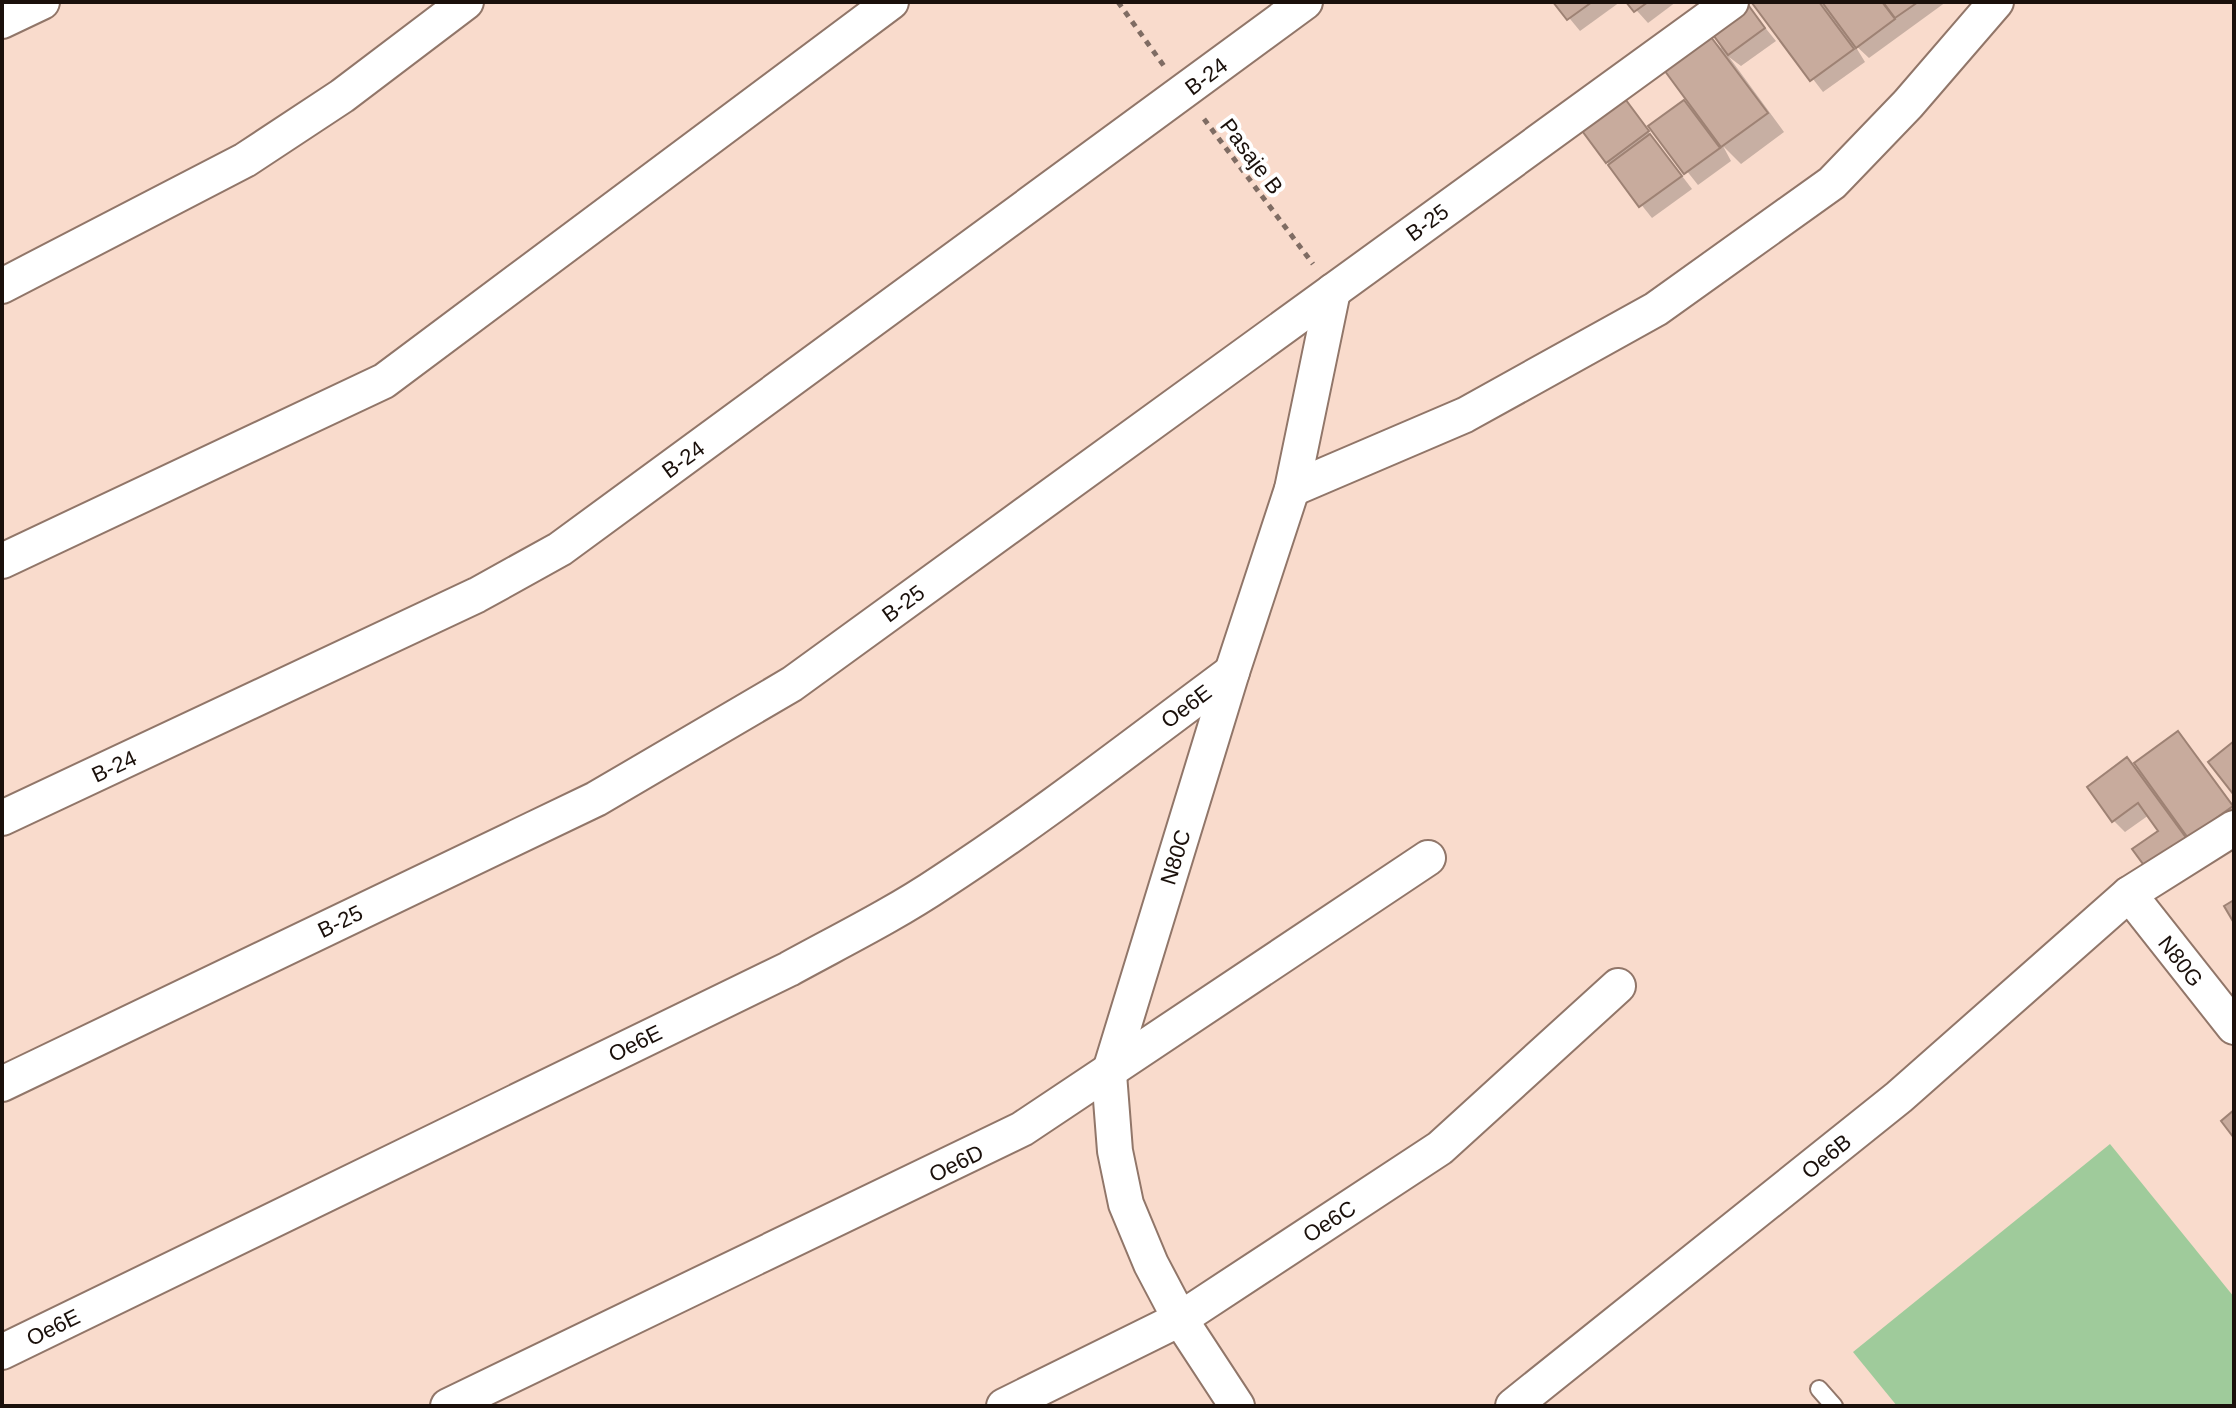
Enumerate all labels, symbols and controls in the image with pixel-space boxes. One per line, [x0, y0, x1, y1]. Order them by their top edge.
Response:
street label: B-24 [1180, 52, 1232, 100]
street label: Pasaje B [1215, 114, 1288, 199]
street label: B-25 [1401, 199, 1453, 246]
street label: B-24 [657, 436, 709, 483]
street label: B-25 [877, 580, 929, 627]
street label: Oe6E [1156, 679, 1216, 733]
street label: B-24 [88, 745, 141, 788]
street label: N80C [1155, 826, 1196, 888]
street label: B-25 [314, 900, 367, 943]
street label: N80G [2153, 931, 2208, 992]
street label: Oe6E [604, 1020, 666, 1067]
street label: Oe6B [1797, 1129, 1856, 1184]
street label: Oe6D [925, 1140, 988, 1187]
street label: Oe6C [1298, 1195, 1360, 1248]
street label: Oe6E [22, 1304, 84, 1351]

